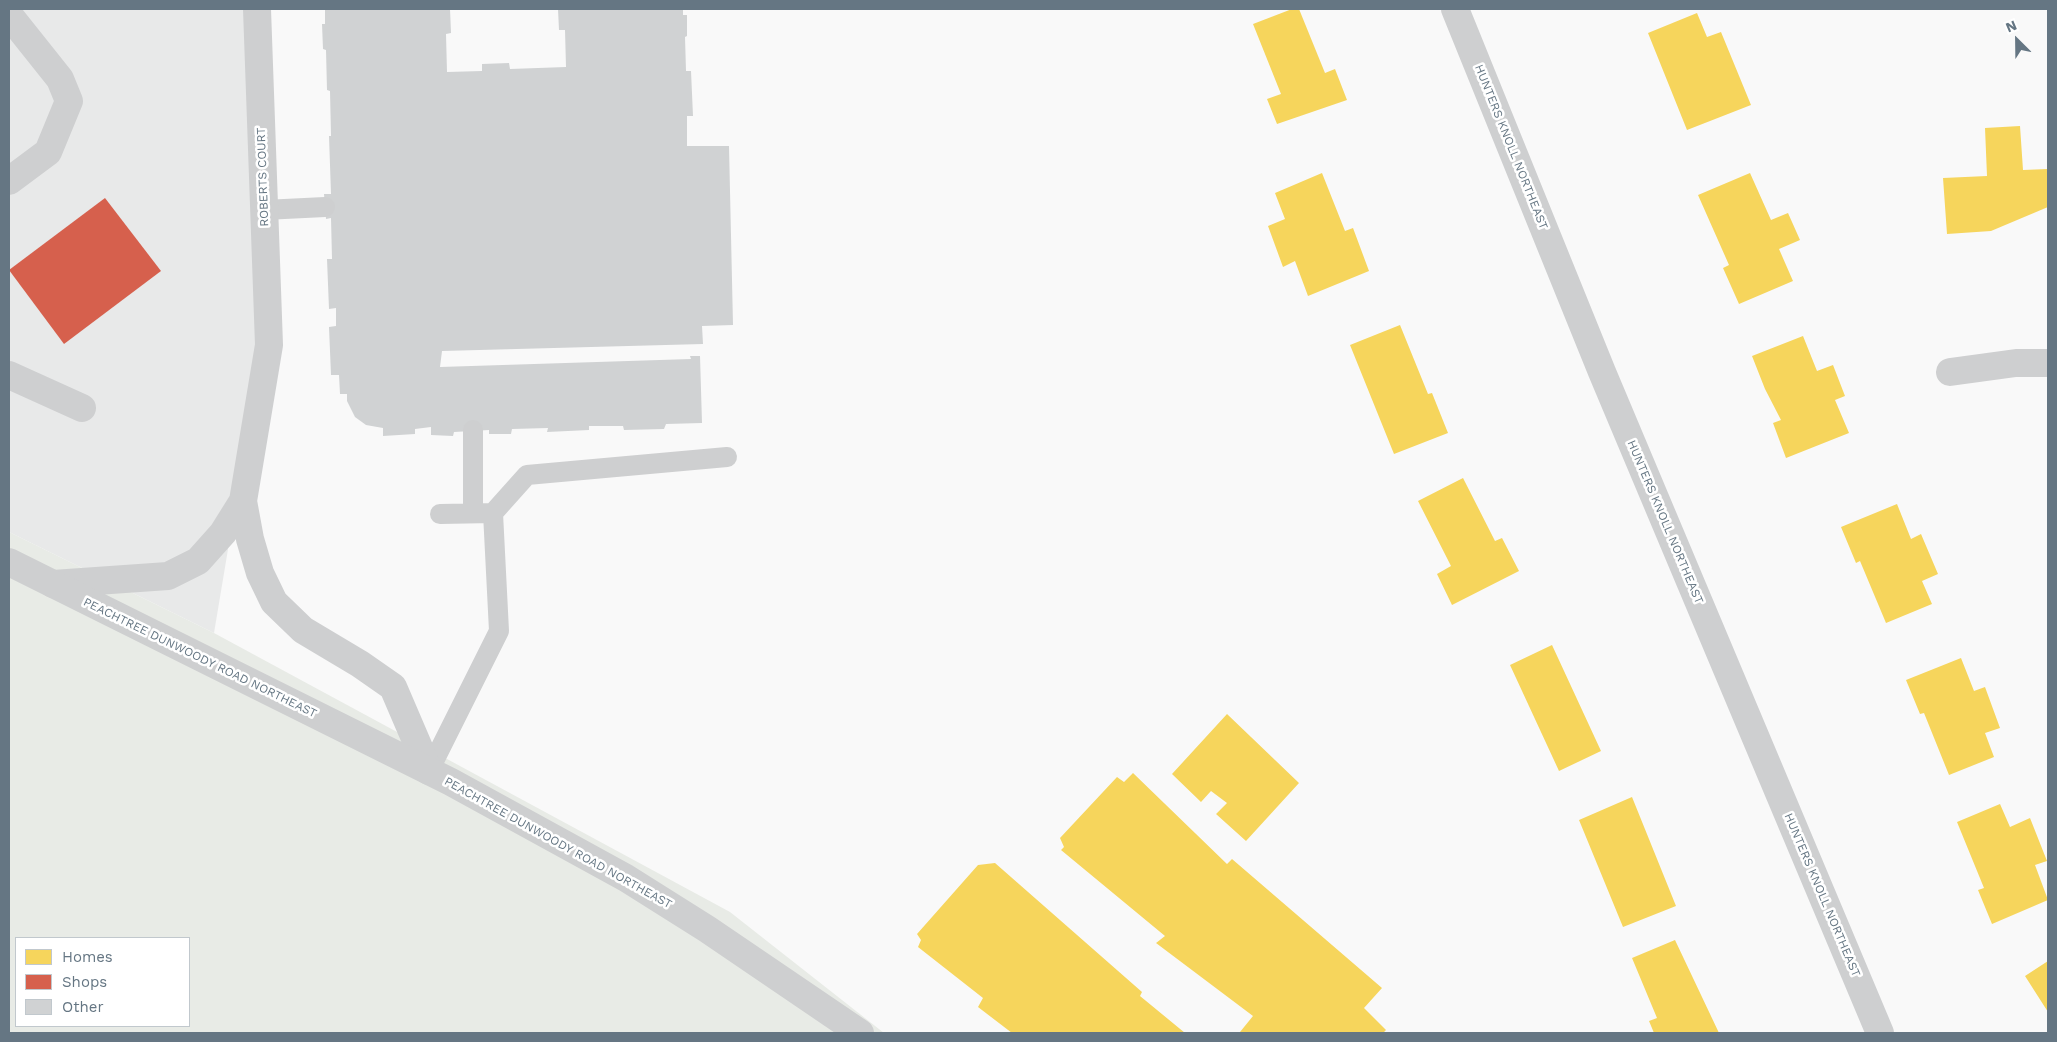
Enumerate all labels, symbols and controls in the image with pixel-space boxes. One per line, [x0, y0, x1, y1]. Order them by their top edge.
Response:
north arrow [1992, 15, 2042, 65]
text: N [2003, 17, 2019, 36]
street label: HUNTERS KNOLL NORTHEAST [1471, 62, 1551, 232]
street label: ROBERTS COURT [254, 127, 272, 227]
street label: HUNTERS KNOLL NORTHEAST [1624, 438, 1706, 606]
street label: PEACHTREE DUNWOODY ROAD NORTHEAST [81, 595, 319, 721]
street label: PEACHTREE DUNWOODY ROAD NORTHEAST [442, 774, 674, 912]
street label: HUNTERS KNOLL NORTHEAST [1781, 811, 1863, 979]
legend [15, 937, 190, 1027]
text: Homes [62, 948, 113, 966]
text: Shops [62, 973, 107, 991]
text: Other [62, 998, 104, 1016]

